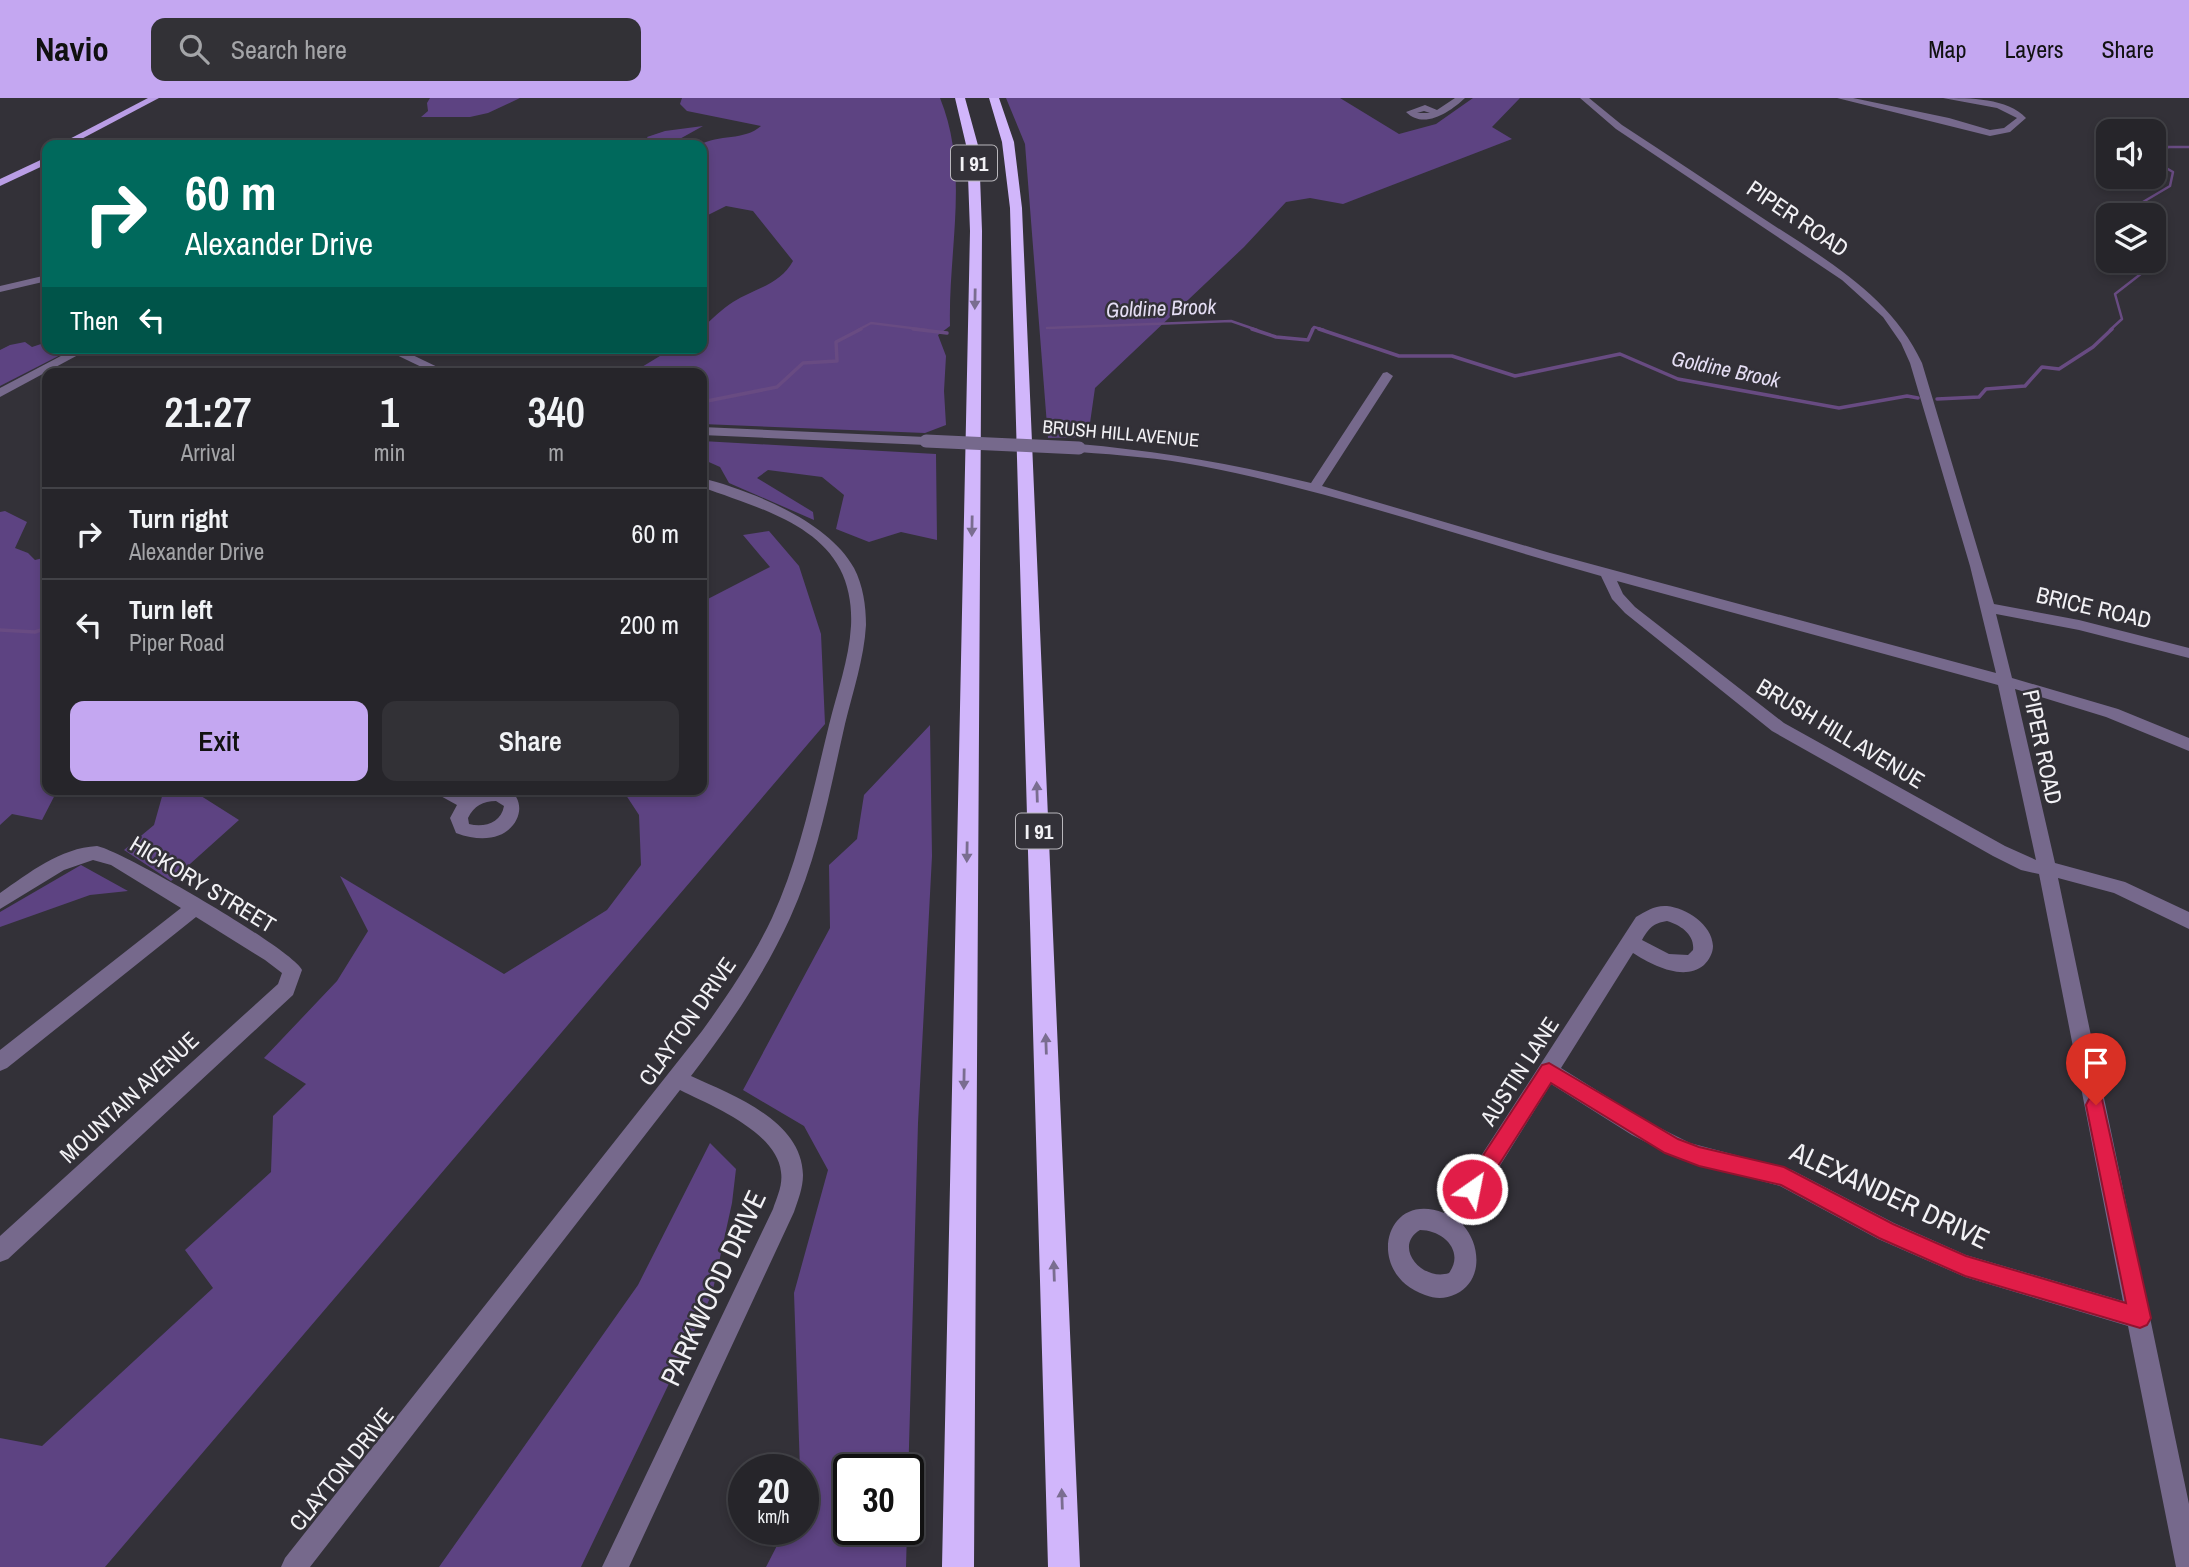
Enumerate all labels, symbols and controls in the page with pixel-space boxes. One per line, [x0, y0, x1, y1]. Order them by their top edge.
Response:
search box [151, 18, 641, 81]
text: Navio [35, 27, 109, 71]
icon: search [175, 30, 213, 68]
text: Search here [231, 32, 347, 67]
text: Map [1928, 33, 1966, 65]
text: Layers [2004, 33, 2063, 65]
text: Share [2101, 33, 2154, 65]
map controls [2096, 119, 2166, 273]
button: sound [2096, 119, 2166, 189]
road number: I 91 [951, 146, 997, 180]
text: 60 m [185, 159, 277, 225]
icon: right [70, 168, 161, 259]
street label: PIPER ROAD [1741, 173, 1855, 263]
button: layers [2096, 203, 2166, 273]
text: Alexander Drive [185, 222, 373, 265]
one-way arrow [969, 288, 981, 310]
water label: Goldine Brook [1105, 292, 1218, 324]
icon: left [133, 301, 171, 339]
text: Then [70, 303, 119, 338]
water label: Goldine Brook [1669, 343, 1784, 395]
text: 21:27 [164, 384, 252, 440]
text: 1 [380, 384, 399, 440]
text: 340 [527, 384, 585, 440]
street label: BRUSH HILL AVENUE [1041, 413, 1201, 453]
text: Arrival [181, 437, 235, 468]
text: min [374, 437, 405, 468]
text: m [548, 437, 564, 468]
text: Turn right [129, 501, 228, 536]
icon: right [70, 515, 108, 553]
text: 60 m [632, 516, 679, 551]
one-way arrow [966, 516, 978, 538]
text: Alexander Drive [129, 536, 264, 567]
street label: BRICE ROAD [2033, 579, 2155, 635]
text: Turn left [129, 592, 213, 627]
icon: left [70, 606, 108, 644]
text: 200 m [620, 607, 679, 642]
text: Piper Road [129, 627, 224, 658]
street label: BRUSH HILL AVENUE [1751, 671, 1931, 795]
street label: PIPER ROAD [2016, 687, 2070, 807]
button: Exit [70, 701, 368, 781]
button: Share [382, 701, 679, 781]
one-way arrow [1032, 781, 1043, 803]
road number: I 91 [1016, 814, 1062, 848]
street label: HICKORY STREET [124, 828, 282, 940]
one-way arrow [962, 841, 973, 863]
street label: CLAYTON DRIVE [631, 951, 743, 1091]
street label: AUSTIN LANE [1472, 1011, 1566, 1132]
street label: MOUNTAIN AVENUE [53, 1024, 205, 1170]
one-way arrow [1040, 1033, 1051, 1055]
pin [2066, 1033, 2126, 1105]
icon: arrive [2077, 1044, 2115, 1082]
one-way arrow [959, 1069, 970, 1091]
street label: ALEXANDER DRIVE [1783, 1132, 1996, 1258]
position arrow [1435, 1152, 1509, 1226]
street label: PARKWOOD DRIVE [651, 1184, 775, 1392]
one-way arrow [1048, 1260, 1059, 1282]
street label: CLAYTON DRIVE [282, 1401, 400, 1537]
speed limit sign: 30 [833, 1454, 924, 1545]
text: 20 [758, 1467, 789, 1514]
one-way arrow [1056, 1488, 1067, 1510]
text: km/h [758, 1504, 790, 1529]

